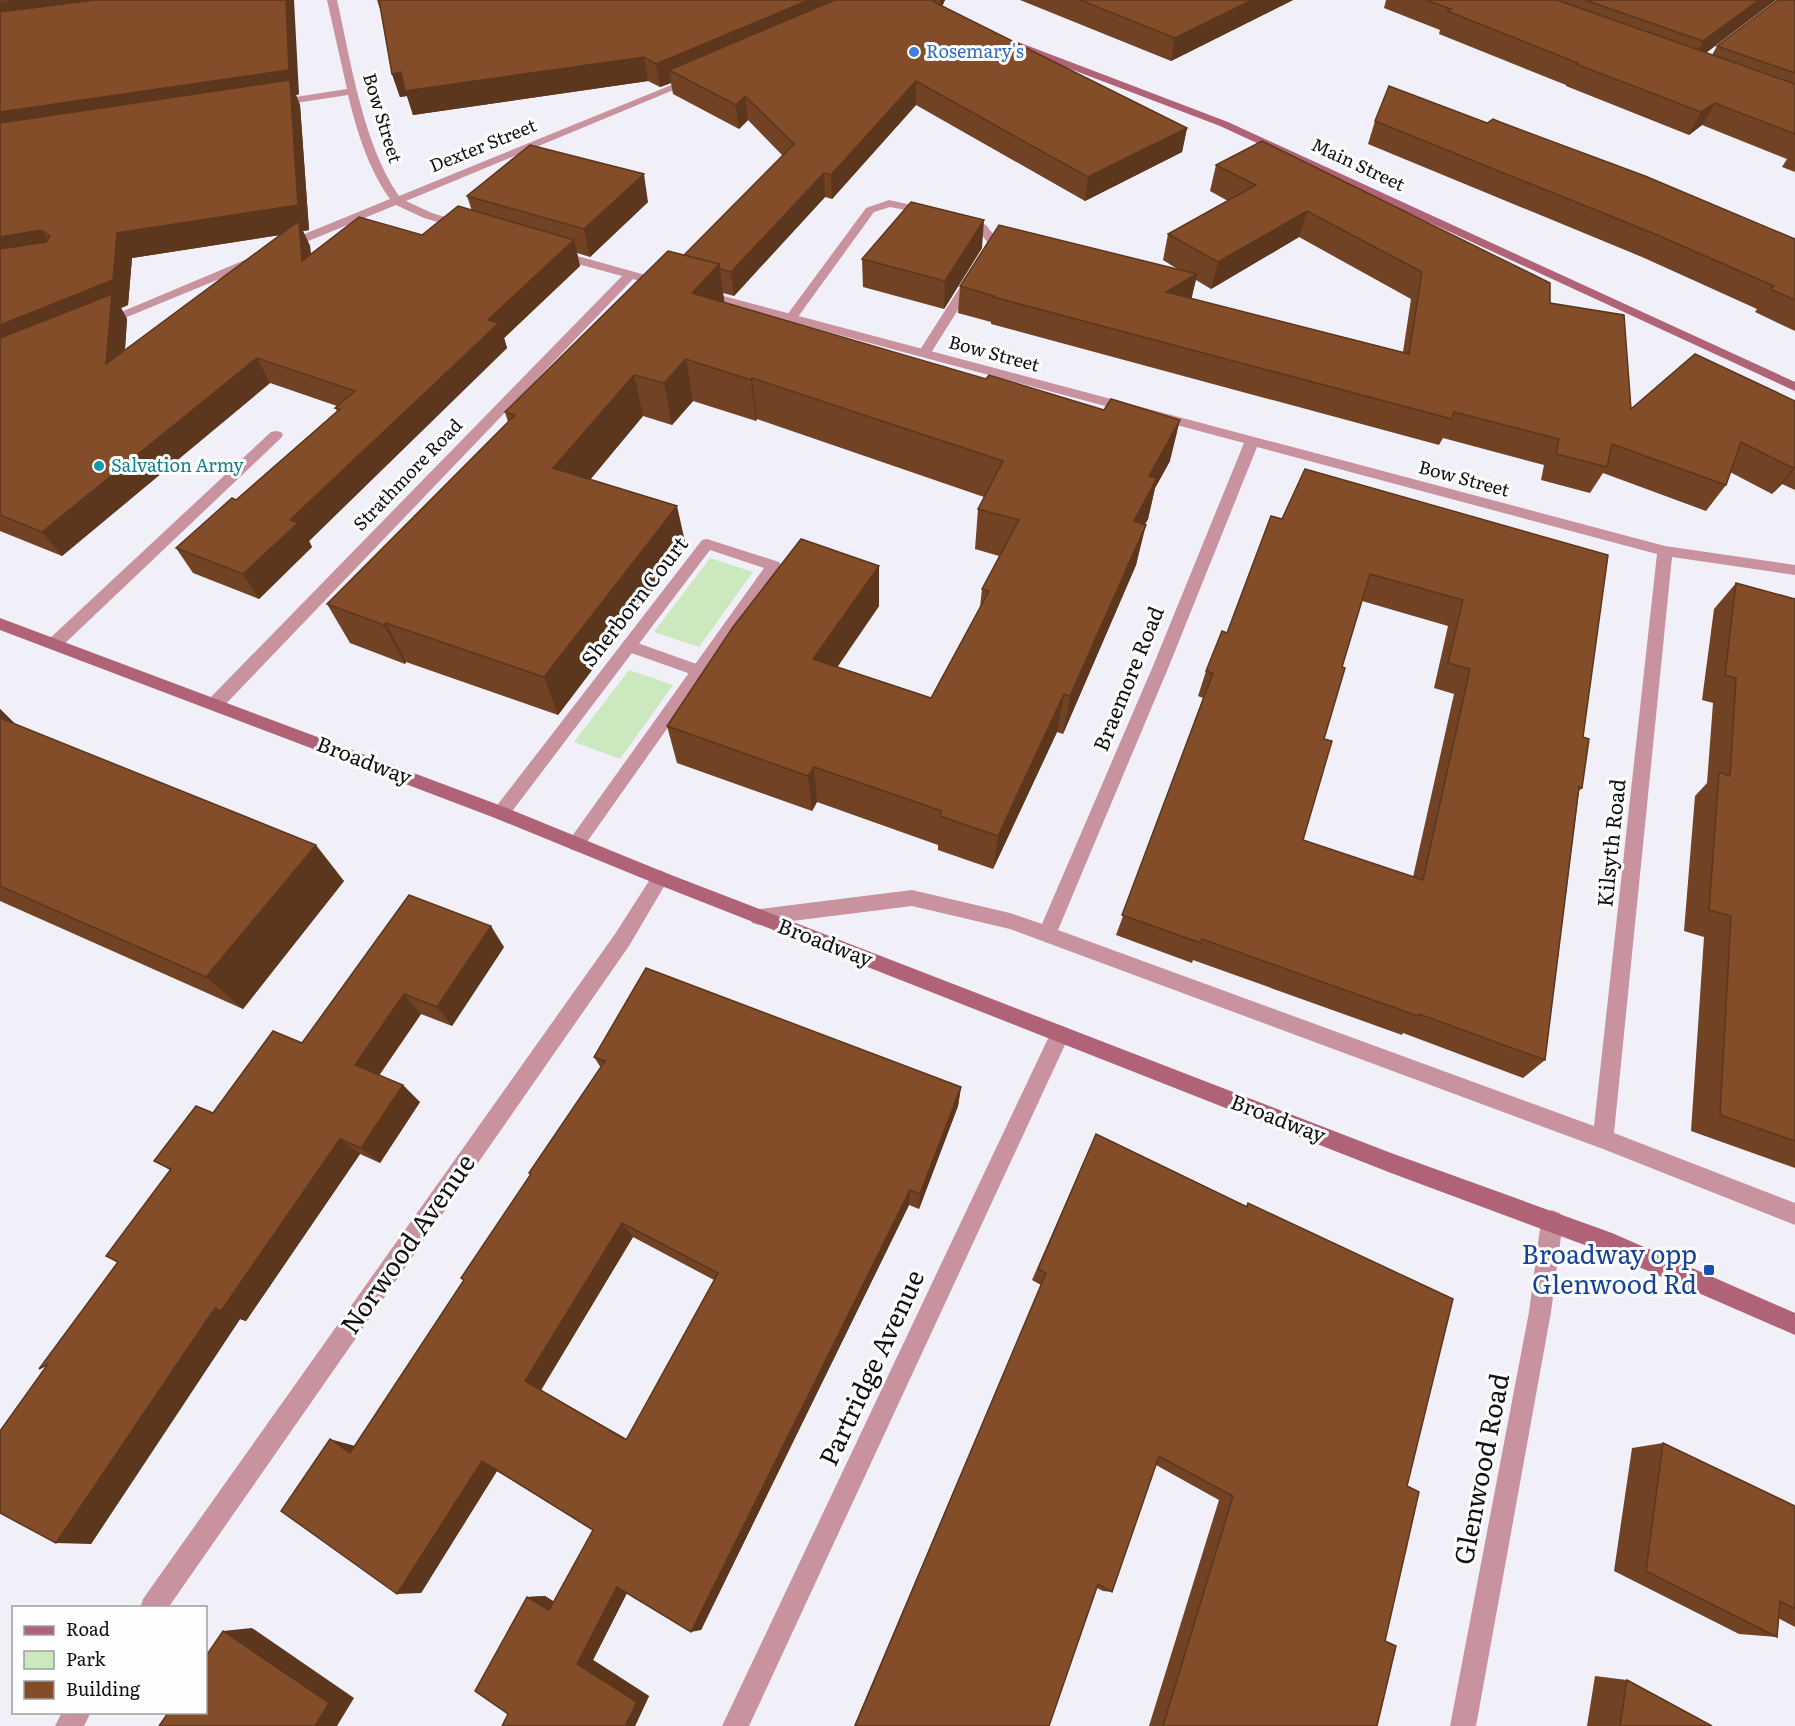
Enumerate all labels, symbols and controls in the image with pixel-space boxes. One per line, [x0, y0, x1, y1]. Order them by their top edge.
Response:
place label: Rosemary's [926, 37, 1024, 64]
marker: Rosemary's [907, 45, 921, 59]
street label: Bow Street [357, 69, 410, 167]
street label: Dexter Street [425, 111, 541, 178]
street label: Main Street [1307, 130, 1410, 197]
street label: Bow Street [946, 327, 1043, 378]
street label: Strathmore Road [346, 412, 468, 536]
place label: Salvation Army [111, 451, 244, 478]
street label: Bow Street [1416, 452, 1513, 503]
marker: Salvation Army [92, 459, 106, 473]
street label: Sherborn Court [572, 528, 694, 672]
street label: Braemore Road [1084, 601, 1170, 755]
street label: Broadway [313, 726, 418, 791]
street label: Kilsyth Road [1587, 777, 1632, 908]
street label: Broadway [774, 908, 879, 973]
street label: Broadway [1227, 1084, 1332, 1149]
street label: Norwood Avenue [329, 1144, 483, 1341]
place label: Broadway opp Glenwood Rd [1522, 1233, 1697, 1302]
street label: Partridge Avenue [807, 1262, 932, 1471]
marker: Broadway opp Glenwood Rd [1702, 1263, 1716, 1277]
street label: Glenwood Road [1442, 1369, 1517, 1568]
legend [12, 1606, 207, 1714]
text: Road [66, 1615, 110, 1642]
text: Park [66, 1645, 107, 1672]
text: Building [66, 1675, 141, 1702]

